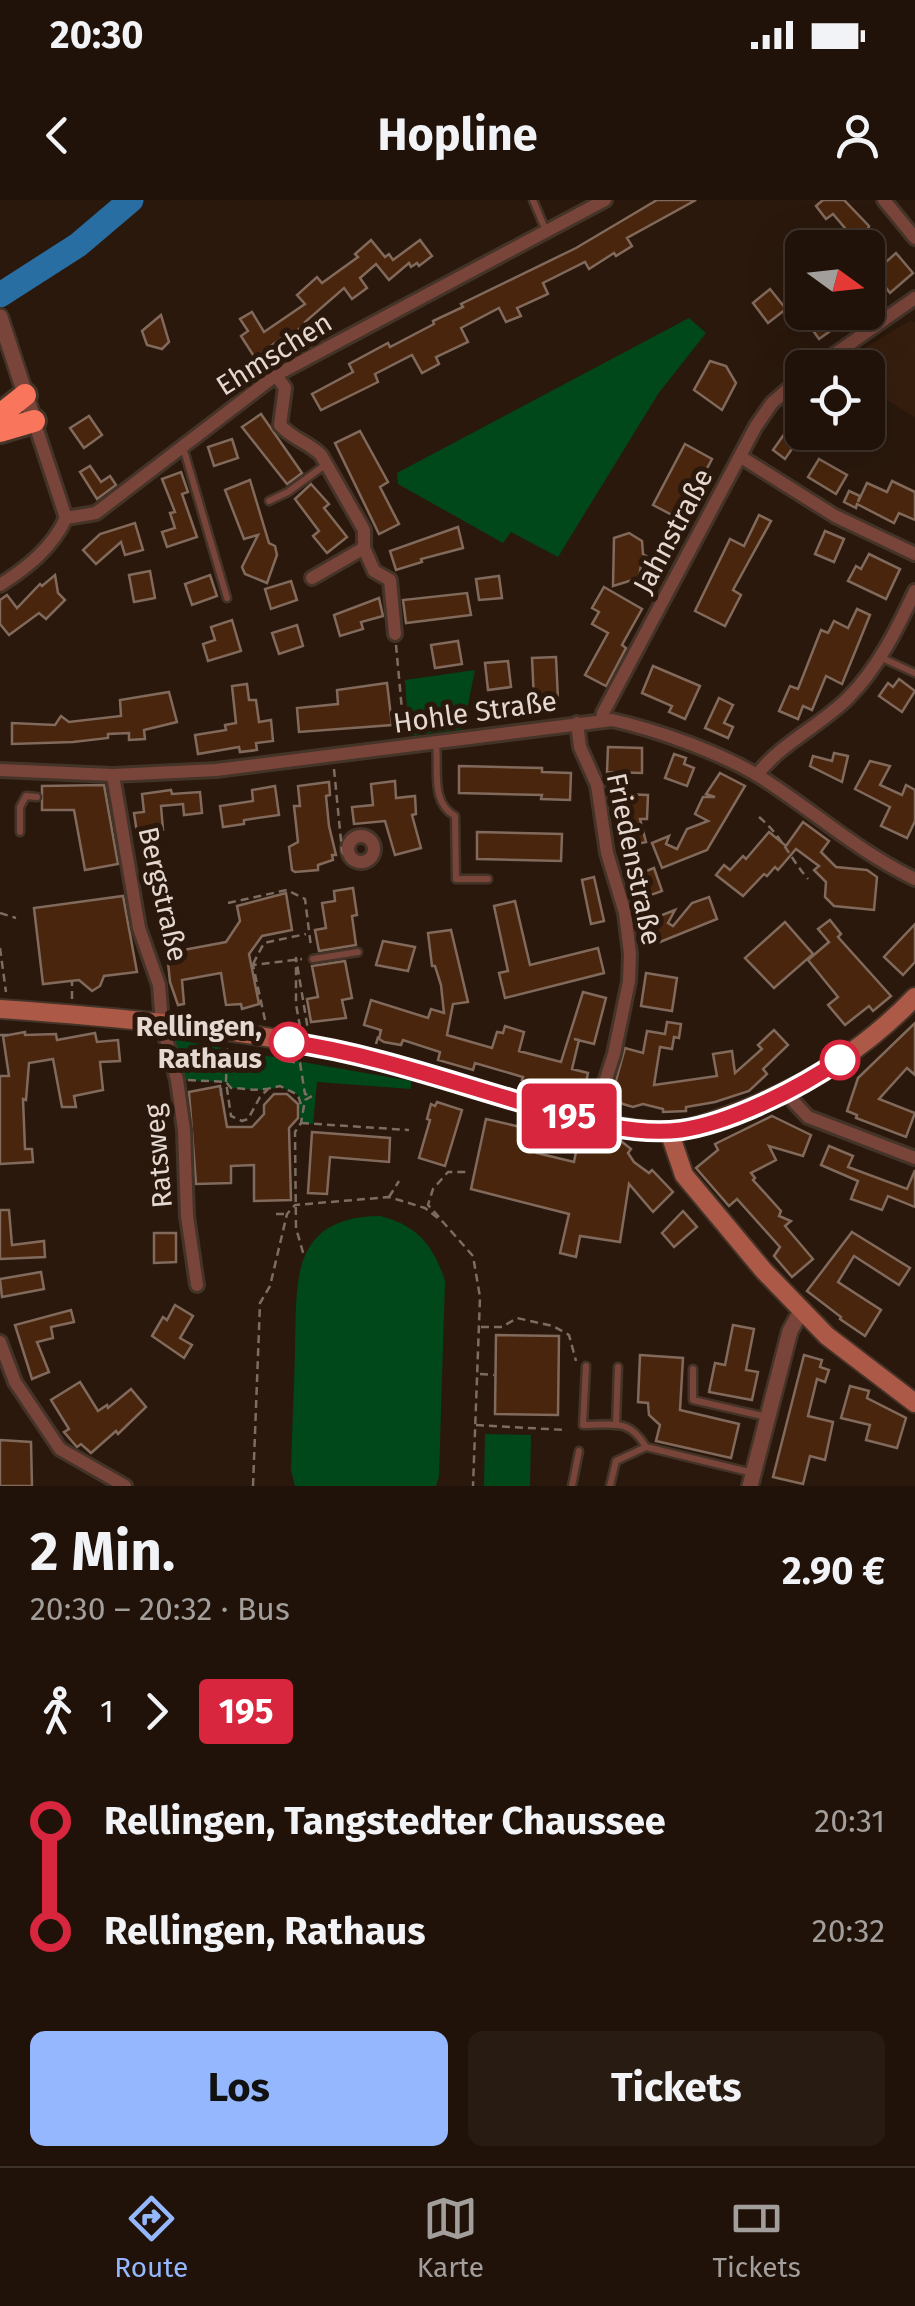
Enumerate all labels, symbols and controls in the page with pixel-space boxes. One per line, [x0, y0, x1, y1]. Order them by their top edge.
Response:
text: 20:30 [50, 12, 144, 58]
icon: back [30, 108, 85, 163]
text: Hopline [378, 108, 537, 162]
icon: person [830, 108, 885, 163]
north arrow [785, 230, 885, 330]
map controls [785, 230, 885, 450]
street label: Ehmschen [210, 306, 338, 402]
button: locate [785, 350, 885, 450]
street label: Jahnstraße [626, 463, 720, 599]
street label: Hohle Straße [391, 684, 559, 740]
street label: Friedenstraße [600, 770, 668, 948]
street label: Bergstraße [131, 823, 195, 965]
place label: Rellingen, Rathaus [136, 1010, 262, 1075]
marker: Rellingen, Rathaus [270, 1023, 308, 1061]
unlabelled marker [821, 1041, 859, 1079]
line badge: 195 [512, 1084, 626, 1148]
text: 195 [542, 1095, 596, 1137]
street label: Ratsweg [137, 1102, 179, 1210]
text: 2 Min. [30, 1519, 175, 1585]
text: 2.90 € [782, 1548, 885, 1594]
text: 20:30 – 20:32 · Bus [30, 1590, 290, 1628]
icon: walk [30, 1684, 85, 1739]
icon: forward [129, 1684, 184, 1739]
text: 195 [219, 1690, 273, 1732]
text: 1 [100, 1692, 114, 1730]
text: Rellingen, Tangstedter Chaussee [104, 1798, 666, 1844]
text: 20:31 [814, 1802, 885, 1840]
text: Rellingen, Rathaus [104, 1908, 426, 1954]
text: 20:32 [812, 1912, 885, 1950]
button: Los [30, 2031, 448, 2146]
button: Tickets [468, 2031, 885, 2146]
tab: Route [114, 2191, 188, 2284]
tab: Karte [417, 2191, 484, 2284]
tab: Tickets [712, 2191, 801, 2284]

